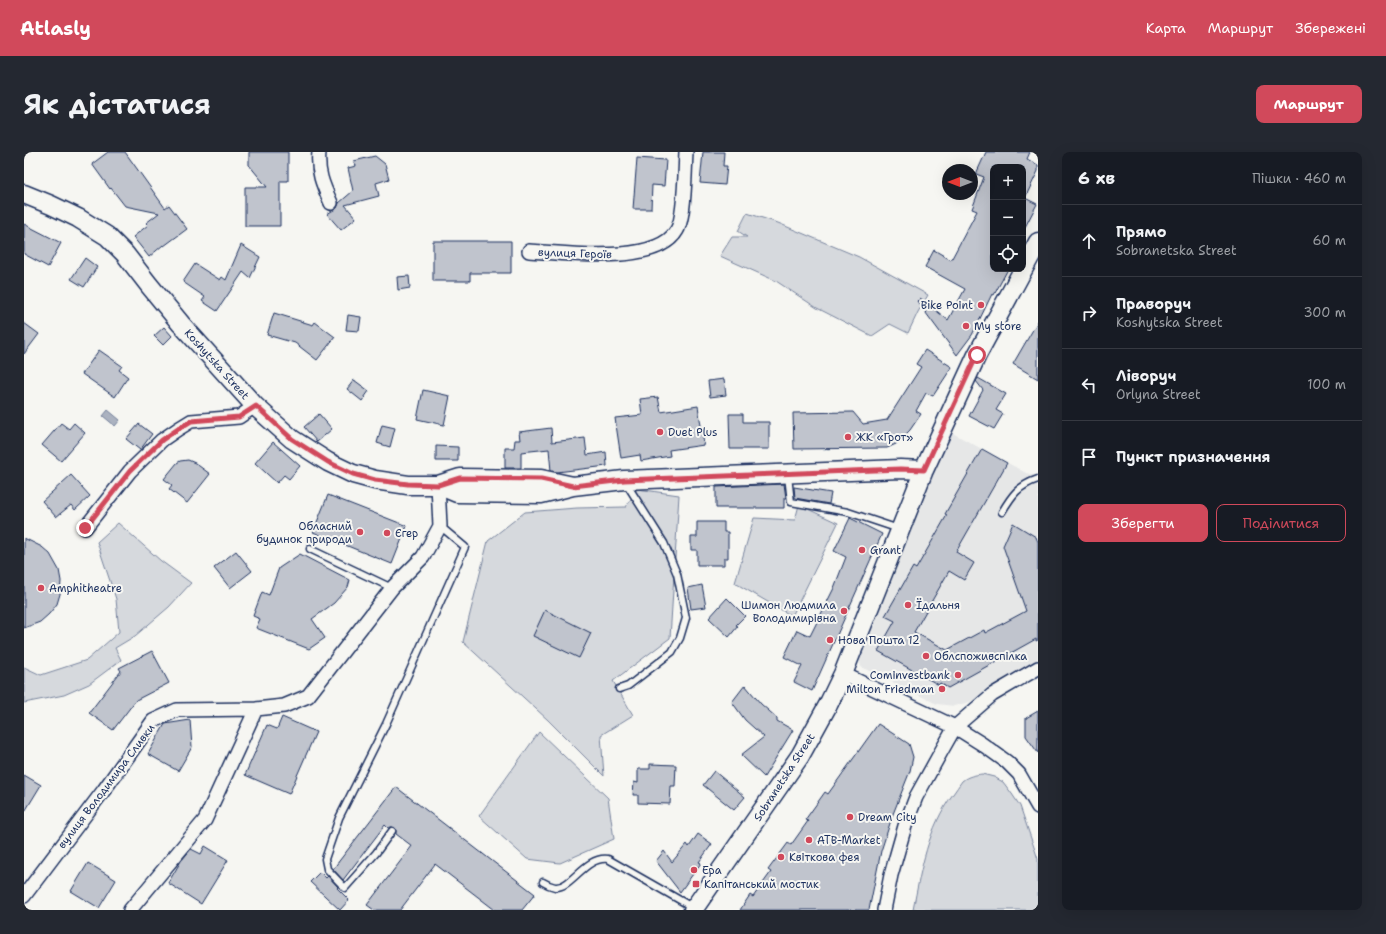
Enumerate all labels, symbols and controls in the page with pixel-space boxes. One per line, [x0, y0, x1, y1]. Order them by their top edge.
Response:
text: Atlasly [20, 16, 91, 41]
text: Карта [1146, 19, 1186, 37]
text: Маршрут [1208, 19, 1273, 37]
text: Збережені [1295, 19, 1366, 37]
text: Як дістатися [24, 85, 211, 123]
button: Маршрут [1256, 85, 1362, 123]
north arrow [942, 164, 978, 200]
map controls [990, 164, 1026, 272]
button: + [990, 164, 1026, 200]
text: 6 хв [1078, 167, 1115, 189]
text: Пішки · 460 m [1252, 170, 1346, 187]
button: − [990, 200, 1026, 236]
text: Прямо [1116, 222, 1166, 242]
icon: ahead [1078, 230, 1100, 252]
text: 60 m [1313, 232, 1346, 249]
button: locate [990, 236, 1026, 272]
text: Sobranetska Street [1116, 242, 1237, 259]
street label: вулиця Героїв [538, 245, 612, 262]
text: Праворуч [1116, 294, 1191, 314]
place label: Bike Point [921, 298, 973, 313]
marker: Bike Point [976, 300, 986, 310]
icon: right [1078, 302, 1100, 324]
text: 300 m [1303, 304, 1346, 321]
text: Koshytska Street [1116, 314, 1223, 331]
place label: My store [974, 319, 1022, 334]
marker: My store [961, 321, 971, 331]
street label: Koshytska Street [181, 326, 253, 403]
route start [968, 346, 986, 364]
text: Ліворуч [1116, 366, 1176, 386]
icon: left [1078, 374, 1100, 396]
text: 100 m [1307, 376, 1346, 393]
text: Orlyna Street [1116, 386, 1201, 403]
place label: Duet Plus [668, 425, 717, 440]
marker: Duet Plus [655, 427, 665, 437]
place label: ЖК «Грот» [856, 430, 913, 445]
marker: ЖК «Грот» [843, 432, 853, 442]
icon: arrive [1078, 446, 1100, 468]
text: Пункт призначення [1116, 447, 1271, 467]
button: Зберегти [1078, 504, 1208, 542]
button: Поділитися [1216, 504, 1346, 542]
route end [76, 519, 94, 537]
place label: Обласний будинок природи [256, 519, 352, 547]
place label: Єгер [395, 526, 418, 541]
marker: Обласний будинок природи [355, 527, 365, 537]
marker: Єгер [382, 528, 392, 538]
place label: Grant [870, 543, 901, 558]
marker: Grant [857, 545, 867, 555]
place label: Amphitheatre [49, 581, 122, 596]
marker: Amphitheatre [36, 583, 46, 593]
place label: Шимон Людмила Володимирівна [741, 598, 836, 626]
place label: Їдальня [916, 598, 960, 613]
marker: Їдальня [903, 600, 913, 610]
marker: Шимон Людмила Володимирівна [839, 606, 849, 616]
place label: Нова Пошта 12 [838, 633, 920, 648]
marker: Нова Пошта 12 [825, 635, 835, 645]
place label: Облспоживспілка [934, 649, 1027, 664]
marker: Облспоживспілка [921, 651, 931, 661]
place label: Cominvestbank [870, 668, 950, 683]
marker: Cominvestbank [953, 670, 963, 680]
place label: Milton Friedman [846, 682, 934, 697]
marker: Milton Friedman [937, 684, 947, 694]
street label: вулиця Володимира Сливки [55, 721, 158, 852]
street label: Sobranetska Street [750, 730, 819, 824]
place label: Dream City [858, 810, 917, 825]
marker: Dream City [845, 812, 855, 822]
place label: ATB-Market [817, 833, 881, 848]
marker: ATB-Market [804, 835, 814, 845]
place label: Квіткова фея [789, 850, 859, 865]
marker: Квіткова фея [776, 852, 786, 862]
place label: Ера [702, 863, 722, 878]
marker: Ера [689, 865, 699, 875]
place label: Капітанський мостик [704, 877, 819, 892]
marker: Капітанський мостик [691, 879, 701, 889]

